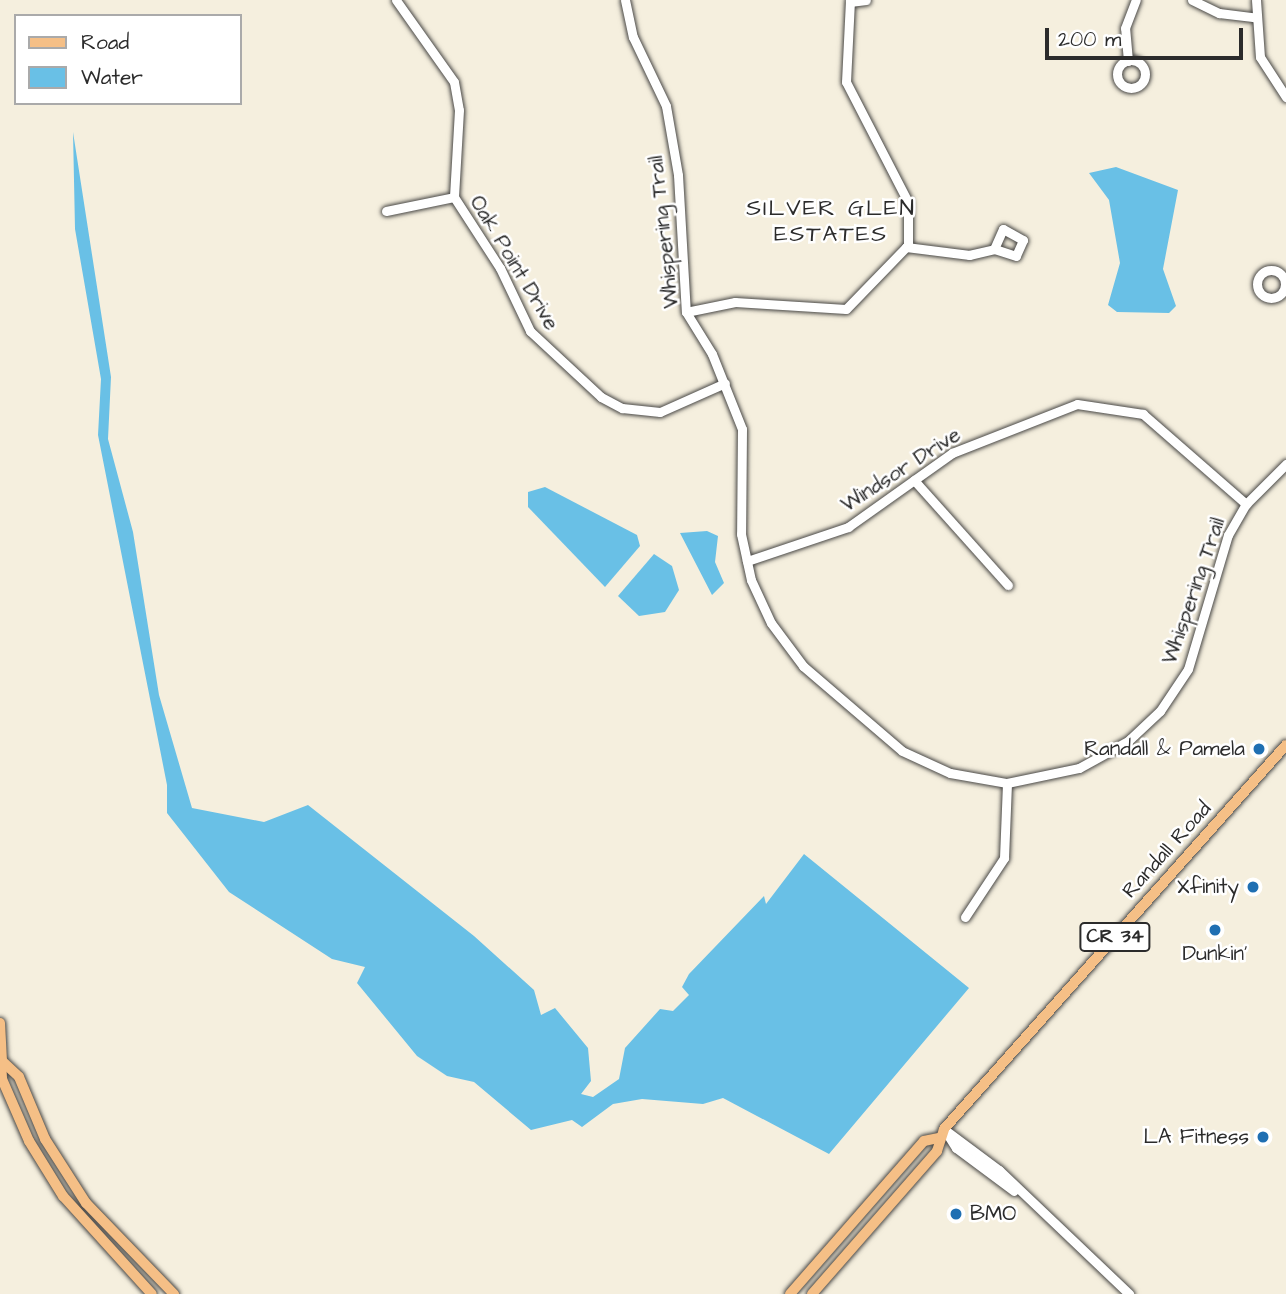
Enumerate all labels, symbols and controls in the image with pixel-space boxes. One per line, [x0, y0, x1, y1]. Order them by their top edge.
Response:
legend [14, 14, 242, 105]
scale bar [1048, 14, 1246, 58]
text: 200 m [1058, 25, 1121, 54]
text: Road [81, 28, 129, 57]
text: Water [81, 63, 143, 92]
street label: Whispering Trail [643, 154, 685, 310]
street label: Oak Point Drive [464, 191, 564, 335]
district label: SILVER GLEN ESTATES [748, 194, 914, 248]
street label: Windsor Drive [837, 422, 965, 518]
street label: Whispering Trail [1157, 514, 1231, 668]
place label: Randall & Pamela [1084, 736, 1245, 762]
marker: Randall & Pamela [1251, 741, 1267, 757]
street label: Randall Road [1117, 797, 1217, 903]
place label: Xfinity [1177, 874, 1239, 900]
marker: Xfinity [1245, 879, 1261, 895]
road number: CR 34 [1078, 922, 1152, 953]
marker: Dunkin' [1207, 922, 1223, 938]
place label: Dunkin' [1183, 941, 1247, 967]
place label: LA Fitness [1143, 1124, 1249, 1150]
marker: LA Fitness [1255, 1129, 1271, 1145]
place label: BMO [970, 1201, 1016, 1227]
marker: BMO [948, 1206, 964, 1222]

